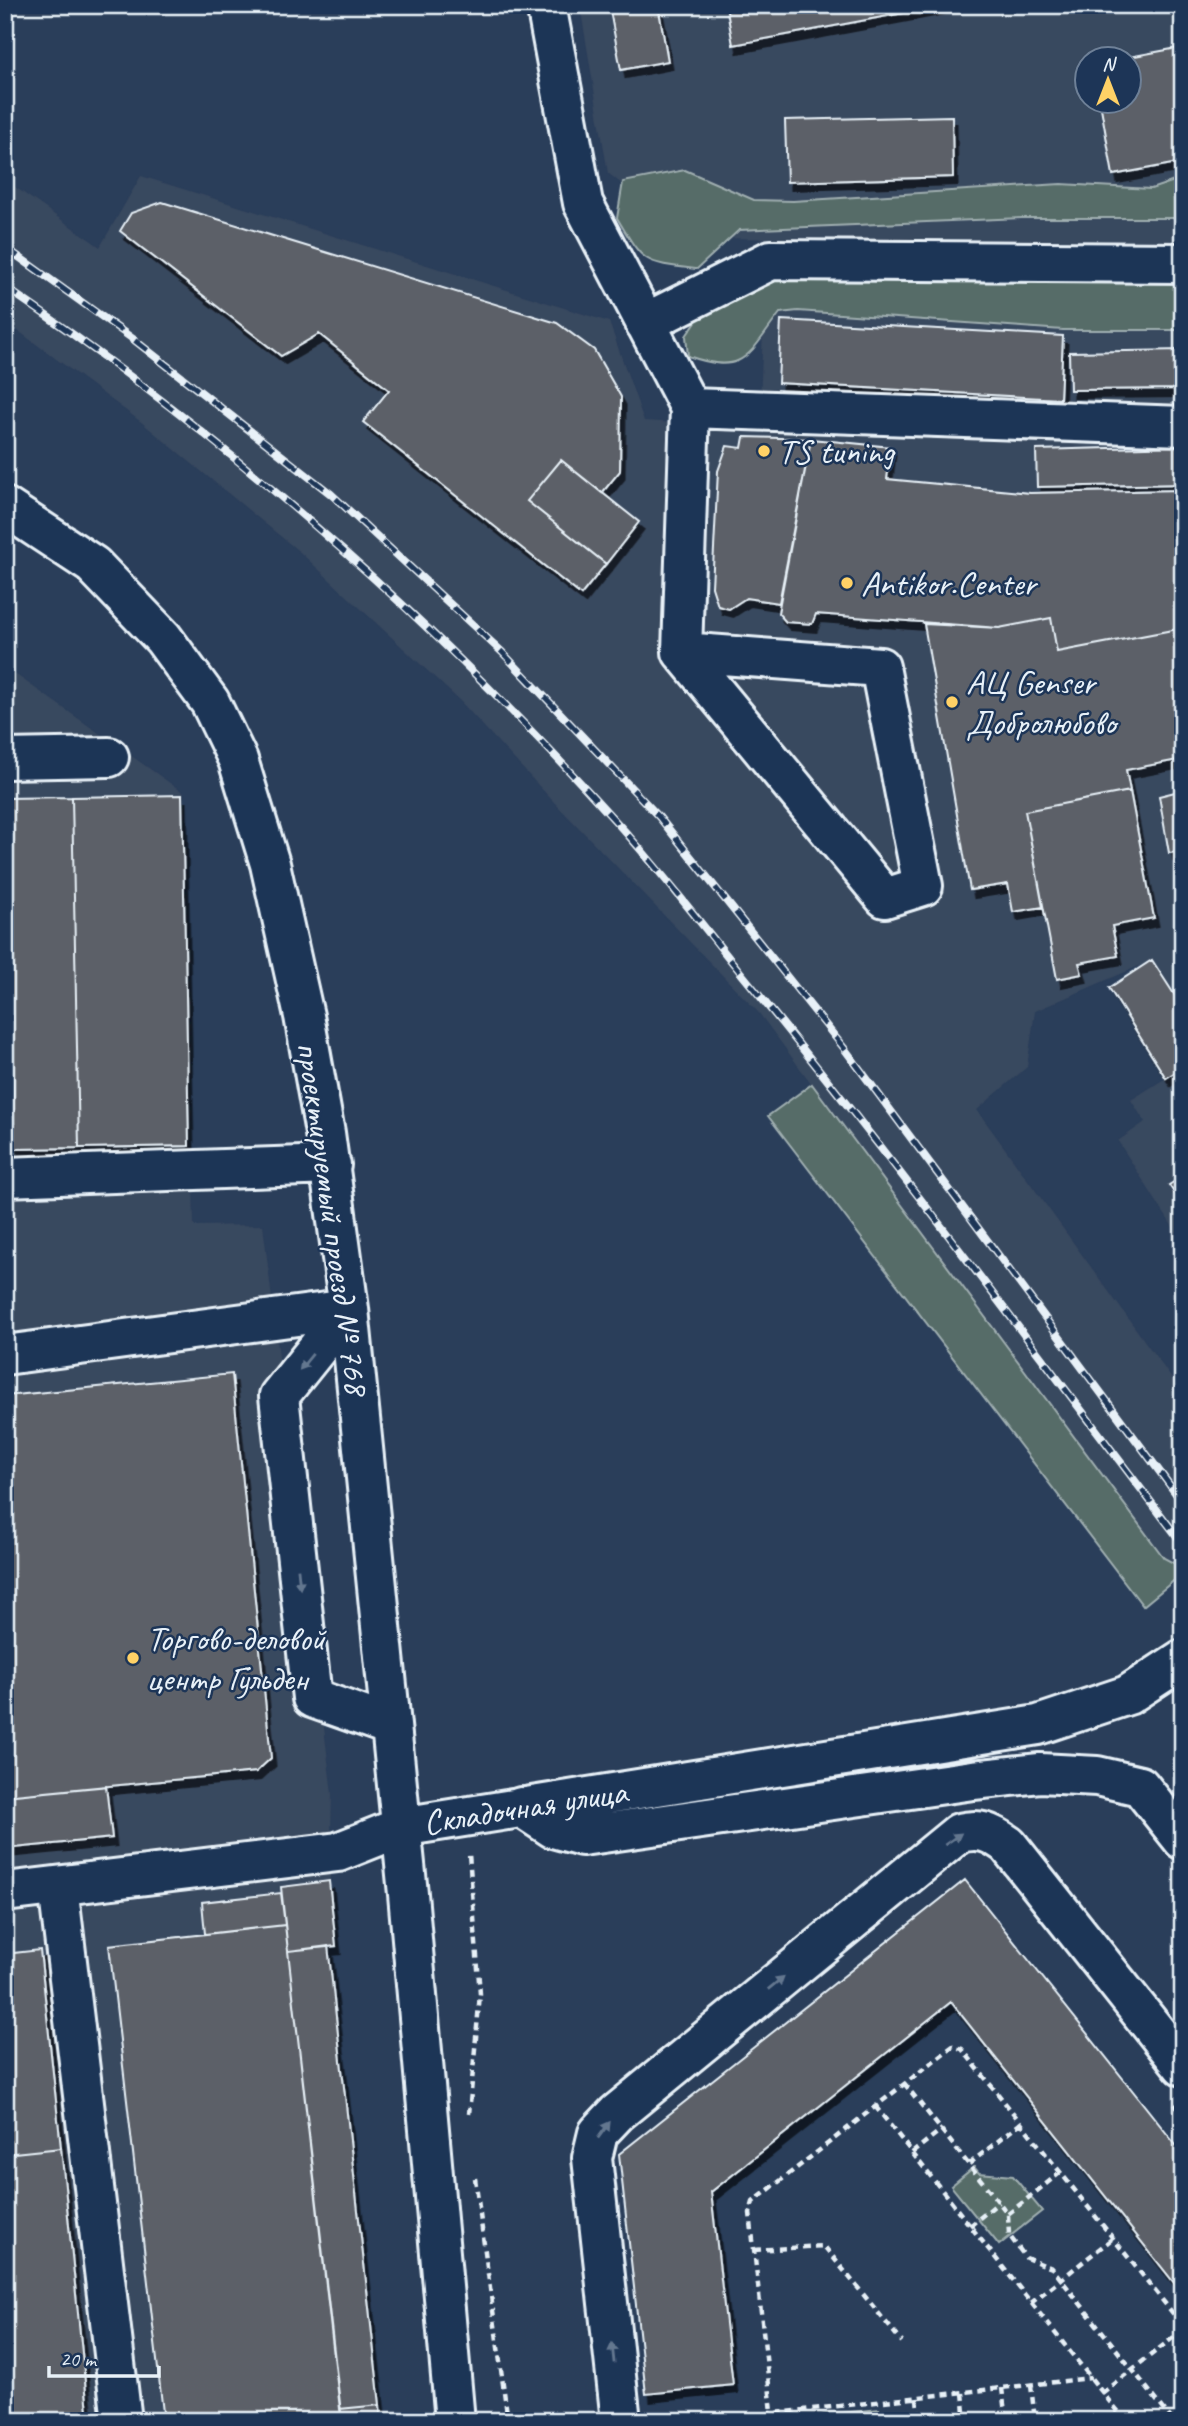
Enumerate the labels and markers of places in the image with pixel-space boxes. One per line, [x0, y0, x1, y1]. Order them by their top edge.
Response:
place label: TS tuning [778, 429, 896, 474]
marker: TS tuning [756, 443, 772, 459]
place label: Antikor.Center [861, 561, 1038, 606]
marker: Antikor.Center [839, 575, 855, 591]
place label: АЦ Genser Добролюбово [966, 660, 1119, 745]
marker: АЦ Genser Добролюбово [944, 694, 960, 710]
place label: Торгово-деловой центр Гульден [147, 1616, 328, 1701]
marker: Торгово-деловой центр Гульден [125, 1650, 141, 1666]

